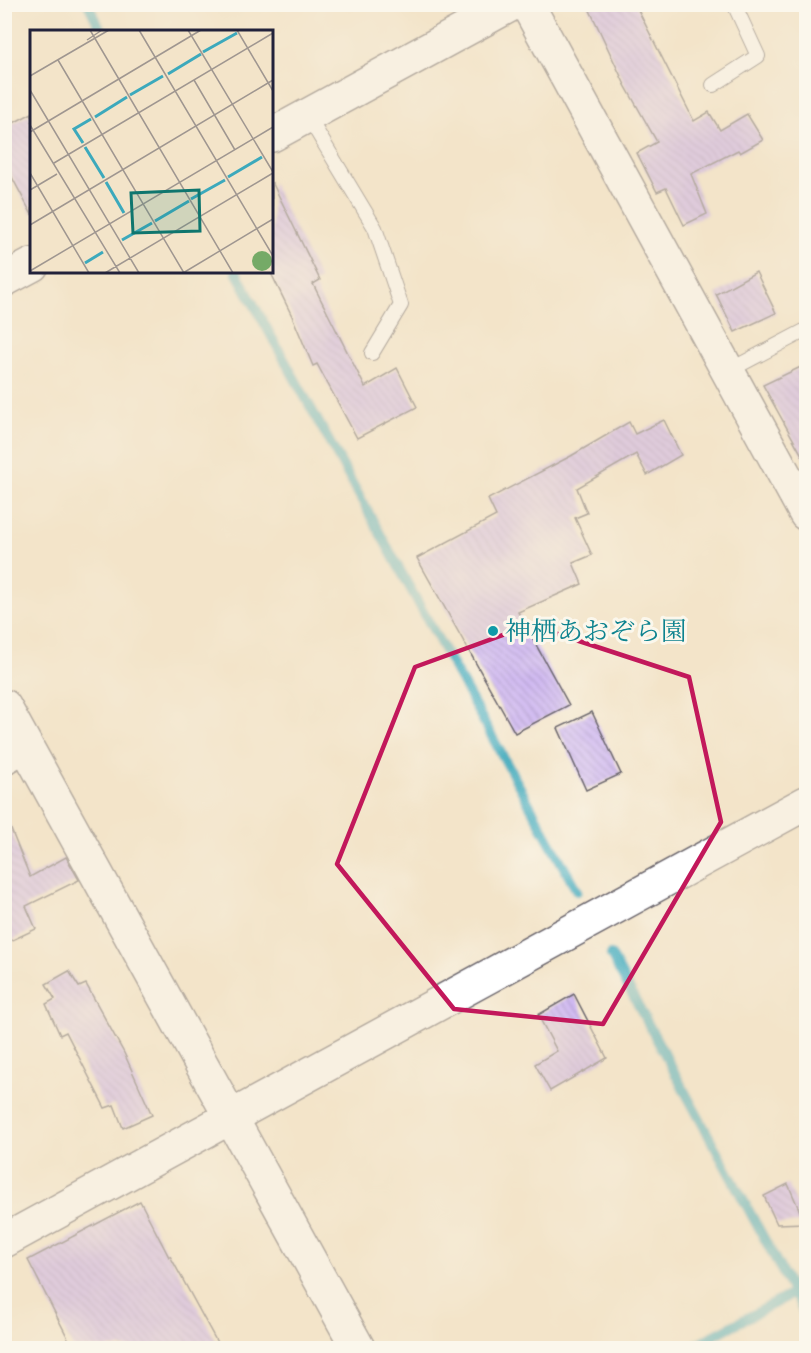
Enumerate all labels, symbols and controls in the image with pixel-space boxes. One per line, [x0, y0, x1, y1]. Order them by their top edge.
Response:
inset map [30, 30, 273, 273]
place label: 神栖あおぞら園 [505, 616, 687, 648]
marker: 神栖あおぞら園 [486, 624, 500, 638]

